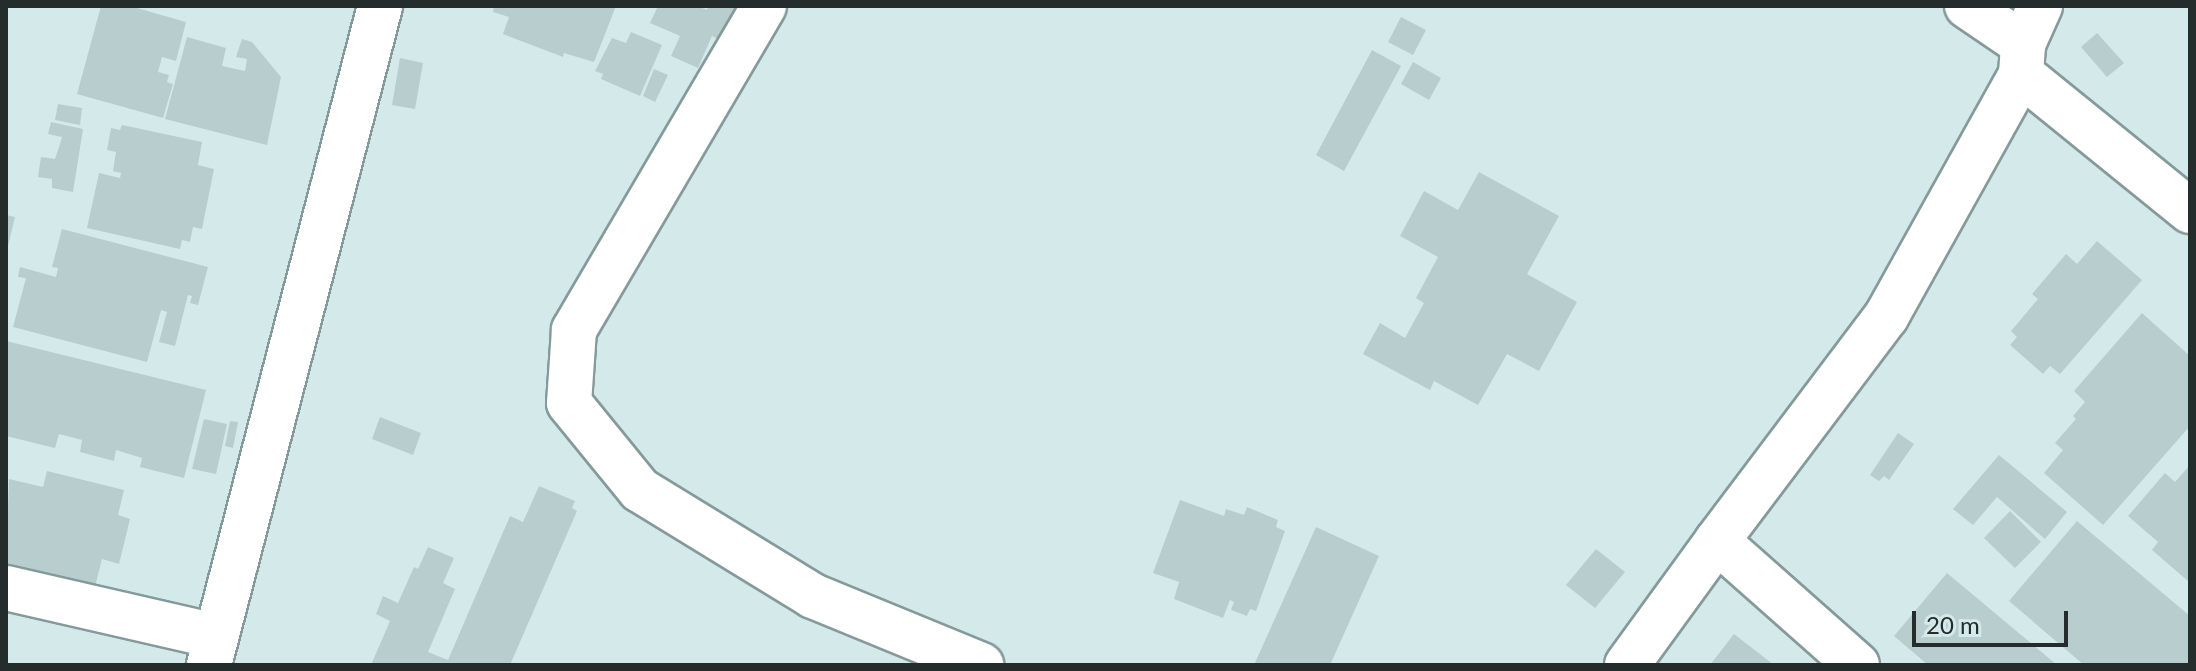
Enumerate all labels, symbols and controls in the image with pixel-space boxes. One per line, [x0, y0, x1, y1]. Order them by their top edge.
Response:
scale bar [1916, 595, 2072, 645]
text: 20 m [1926, 610, 1980, 639]

